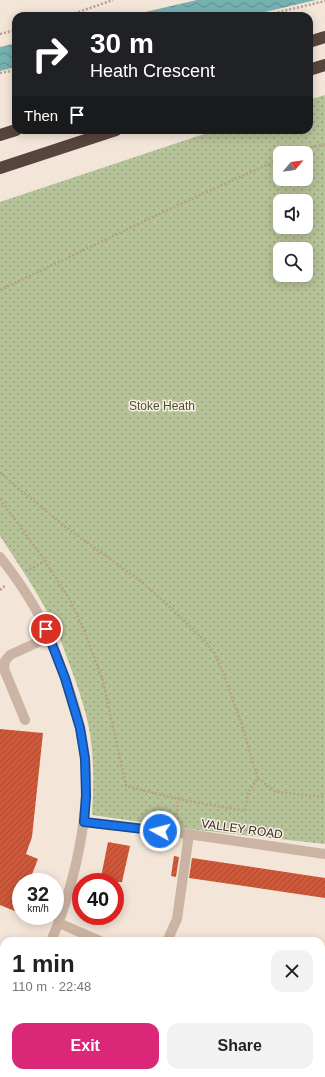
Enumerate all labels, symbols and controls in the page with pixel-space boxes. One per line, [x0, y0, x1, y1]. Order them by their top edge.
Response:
icon: right [24, 28, 76, 80]
text: 30 m [90, 28, 154, 59]
text: Heath Crescent [90, 61, 215, 81]
icon: arrive [66, 104, 88, 126]
text: Then [24, 107, 58, 124]
north arrow [273, 146, 313, 186]
map controls [273, 146, 313, 282]
button: sound [273, 194, 313, 234]
button: search [273, 242, 313, 282]
park label: Stoke Heath [129, 399, 195, 413]
pin [29, 612, 63, 646]
icon: arrive [35, 618, 57, 640]
position arrow [139, 810, 181, 852]
street label: VALLEY ROAD [200, 816, 284, 842]
speed limit sign: 40 [72, 873, 124, 925]
text: 32 [27, 883, 49, 905]
text: km/h [27, 903, 49, 914]
text: 1 min [12, 950, 75, 977]
button: close [271, 950, 313, 992]
text: 110 m · 22:48 [12, 979, 91, 994]
button: Exit [12, 1023, 159, 1069]
button: Share [167, 1023, 313, 1069]

